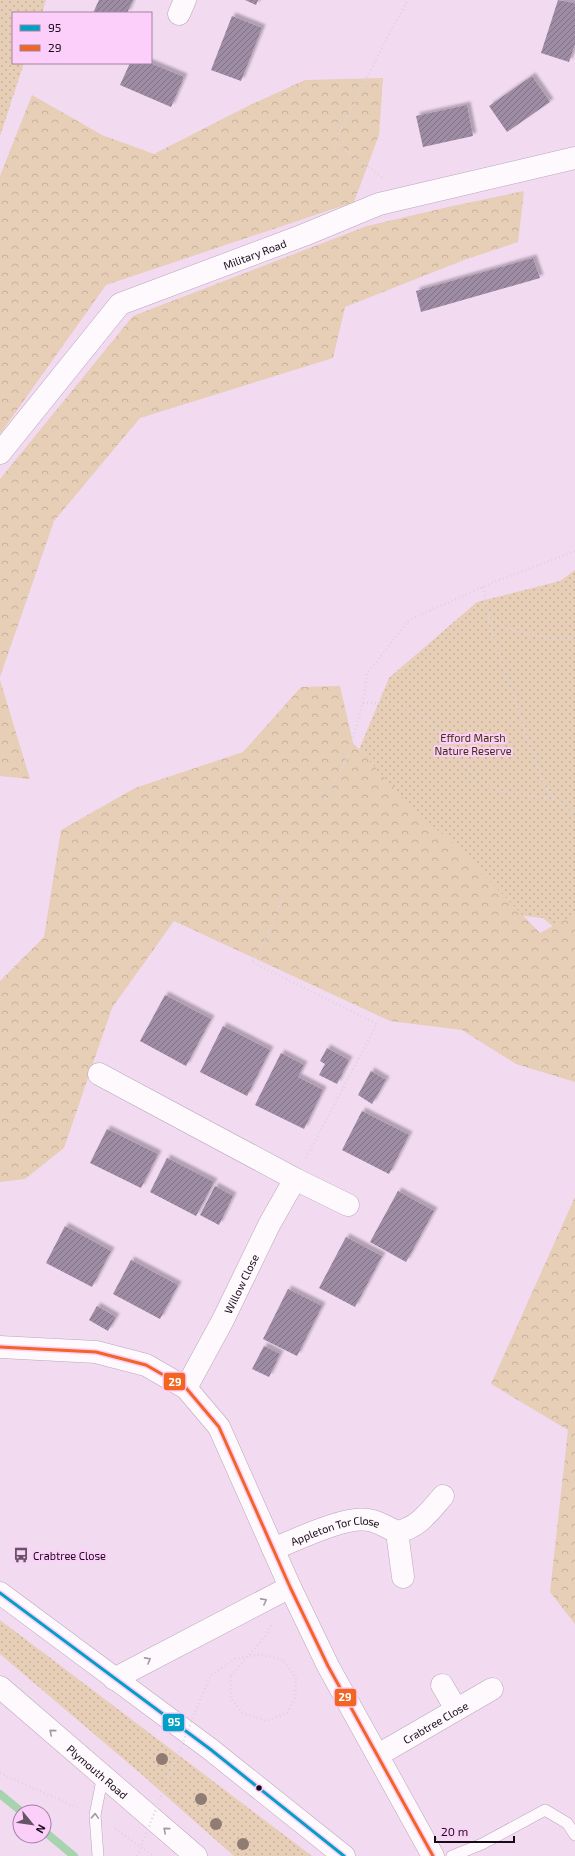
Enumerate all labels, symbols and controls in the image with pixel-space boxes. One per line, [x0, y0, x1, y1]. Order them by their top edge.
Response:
legend [12, 12, 152, 64]
text: 95 [48, 20, 61, 34]
text: 29 [48, 40, 62, 54]
street label: Military Road [221, 236, 288, 271]
park label: Efford Marsh Nature Reserve [434, 731, 512, 757]
street label: Willow Close [221, 1251, 261, 1315]
line badge: 29 [163, 1372, 186, 1391]
text: 29 [169, 1375, 181, 1388]
street label: Appleton Tor Close [288, 1513, 382, 1548]
bus stop icon: Crabtree Close [12, 1546, 30, 1564]
place label: Crabtree Close [33, 1549, 106, 1562]
one-way arrow [259, 1598, 267, 1606]
one-way arrow [144, 1657, 151, 1665]
line badge: 29 [334, 1688, 357, 1707]
text: 29 [339, 1690, 351, 1703]
street label: Crabtree Close [400, 1698, 470, 1746]
line badge: 95 [162, 1713, 185, 1732]
text: 95 [168, 1715, 180, 1728]
one-way arrow [49, 1729, 57, 1736]
street label: Plymouth Road [65, 1742, 131, 1801]
unlabelled marker [254, 1783, 264, 1793]
north arrow [12, 1804, 52, 1844]
one-way arrow [91, 1813, 100, 1819]
scale bar [435, 1818, 514, 1844]
text: N [34, 1822, 49, 1836]
text: 20 m [441, 1824, 468, 1838]
one-way arrow [163, 1828, 171, 1835]

